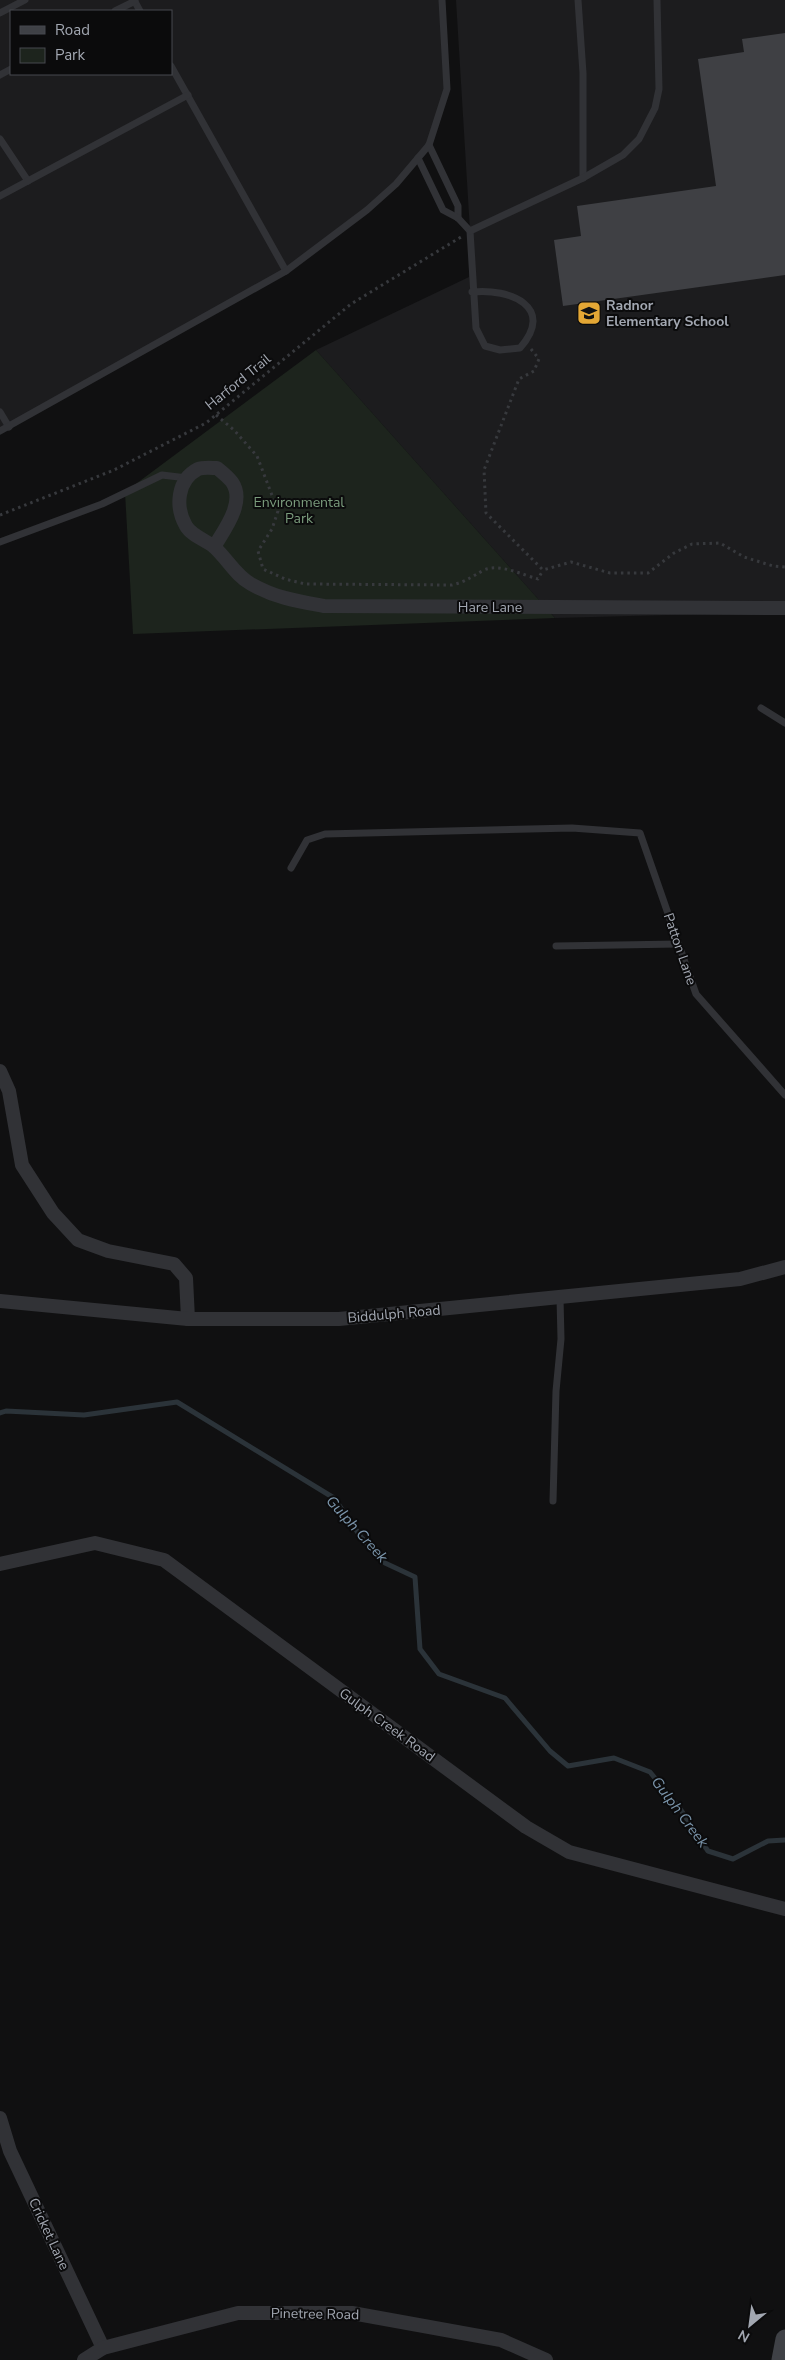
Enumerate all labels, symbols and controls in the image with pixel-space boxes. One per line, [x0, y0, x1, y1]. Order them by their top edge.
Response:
legend [10, 10, 172, 75]
text: Road [55, 20, 90, 40]
text: Park [55, 45, 85, 65]
place label: Radnor Elementary School [606, 296, 729, 331]
school or university icon: Radnor Elementary School [576, 300, 602, 326]
street label: Harford Trail [201, 349, 276, 414]
park label: Environmental Park [253, 493, 345, 528]
street label: Hare Lane [458, 598, 522, 617]
street label: Patton Lane [659, 910, 701, 988]
street label: Biddulph Road [347, 1300, 441, 1328]
water label: Gulph Creek [322, 1491, 393, 1567]
street label: Gulph Creek Road [335, 1684, 439, 1766]
water label: Gulph Creek [647, 1773, 713, 1852]
street label: Cricket Lane [24, 2195, 74, 2273]
north arrow [725, 2300, 775, 2350]
street label: Pinetree Road [271, 2304, 359, 2324]
text: N [735, 2325, 753, 2347]

